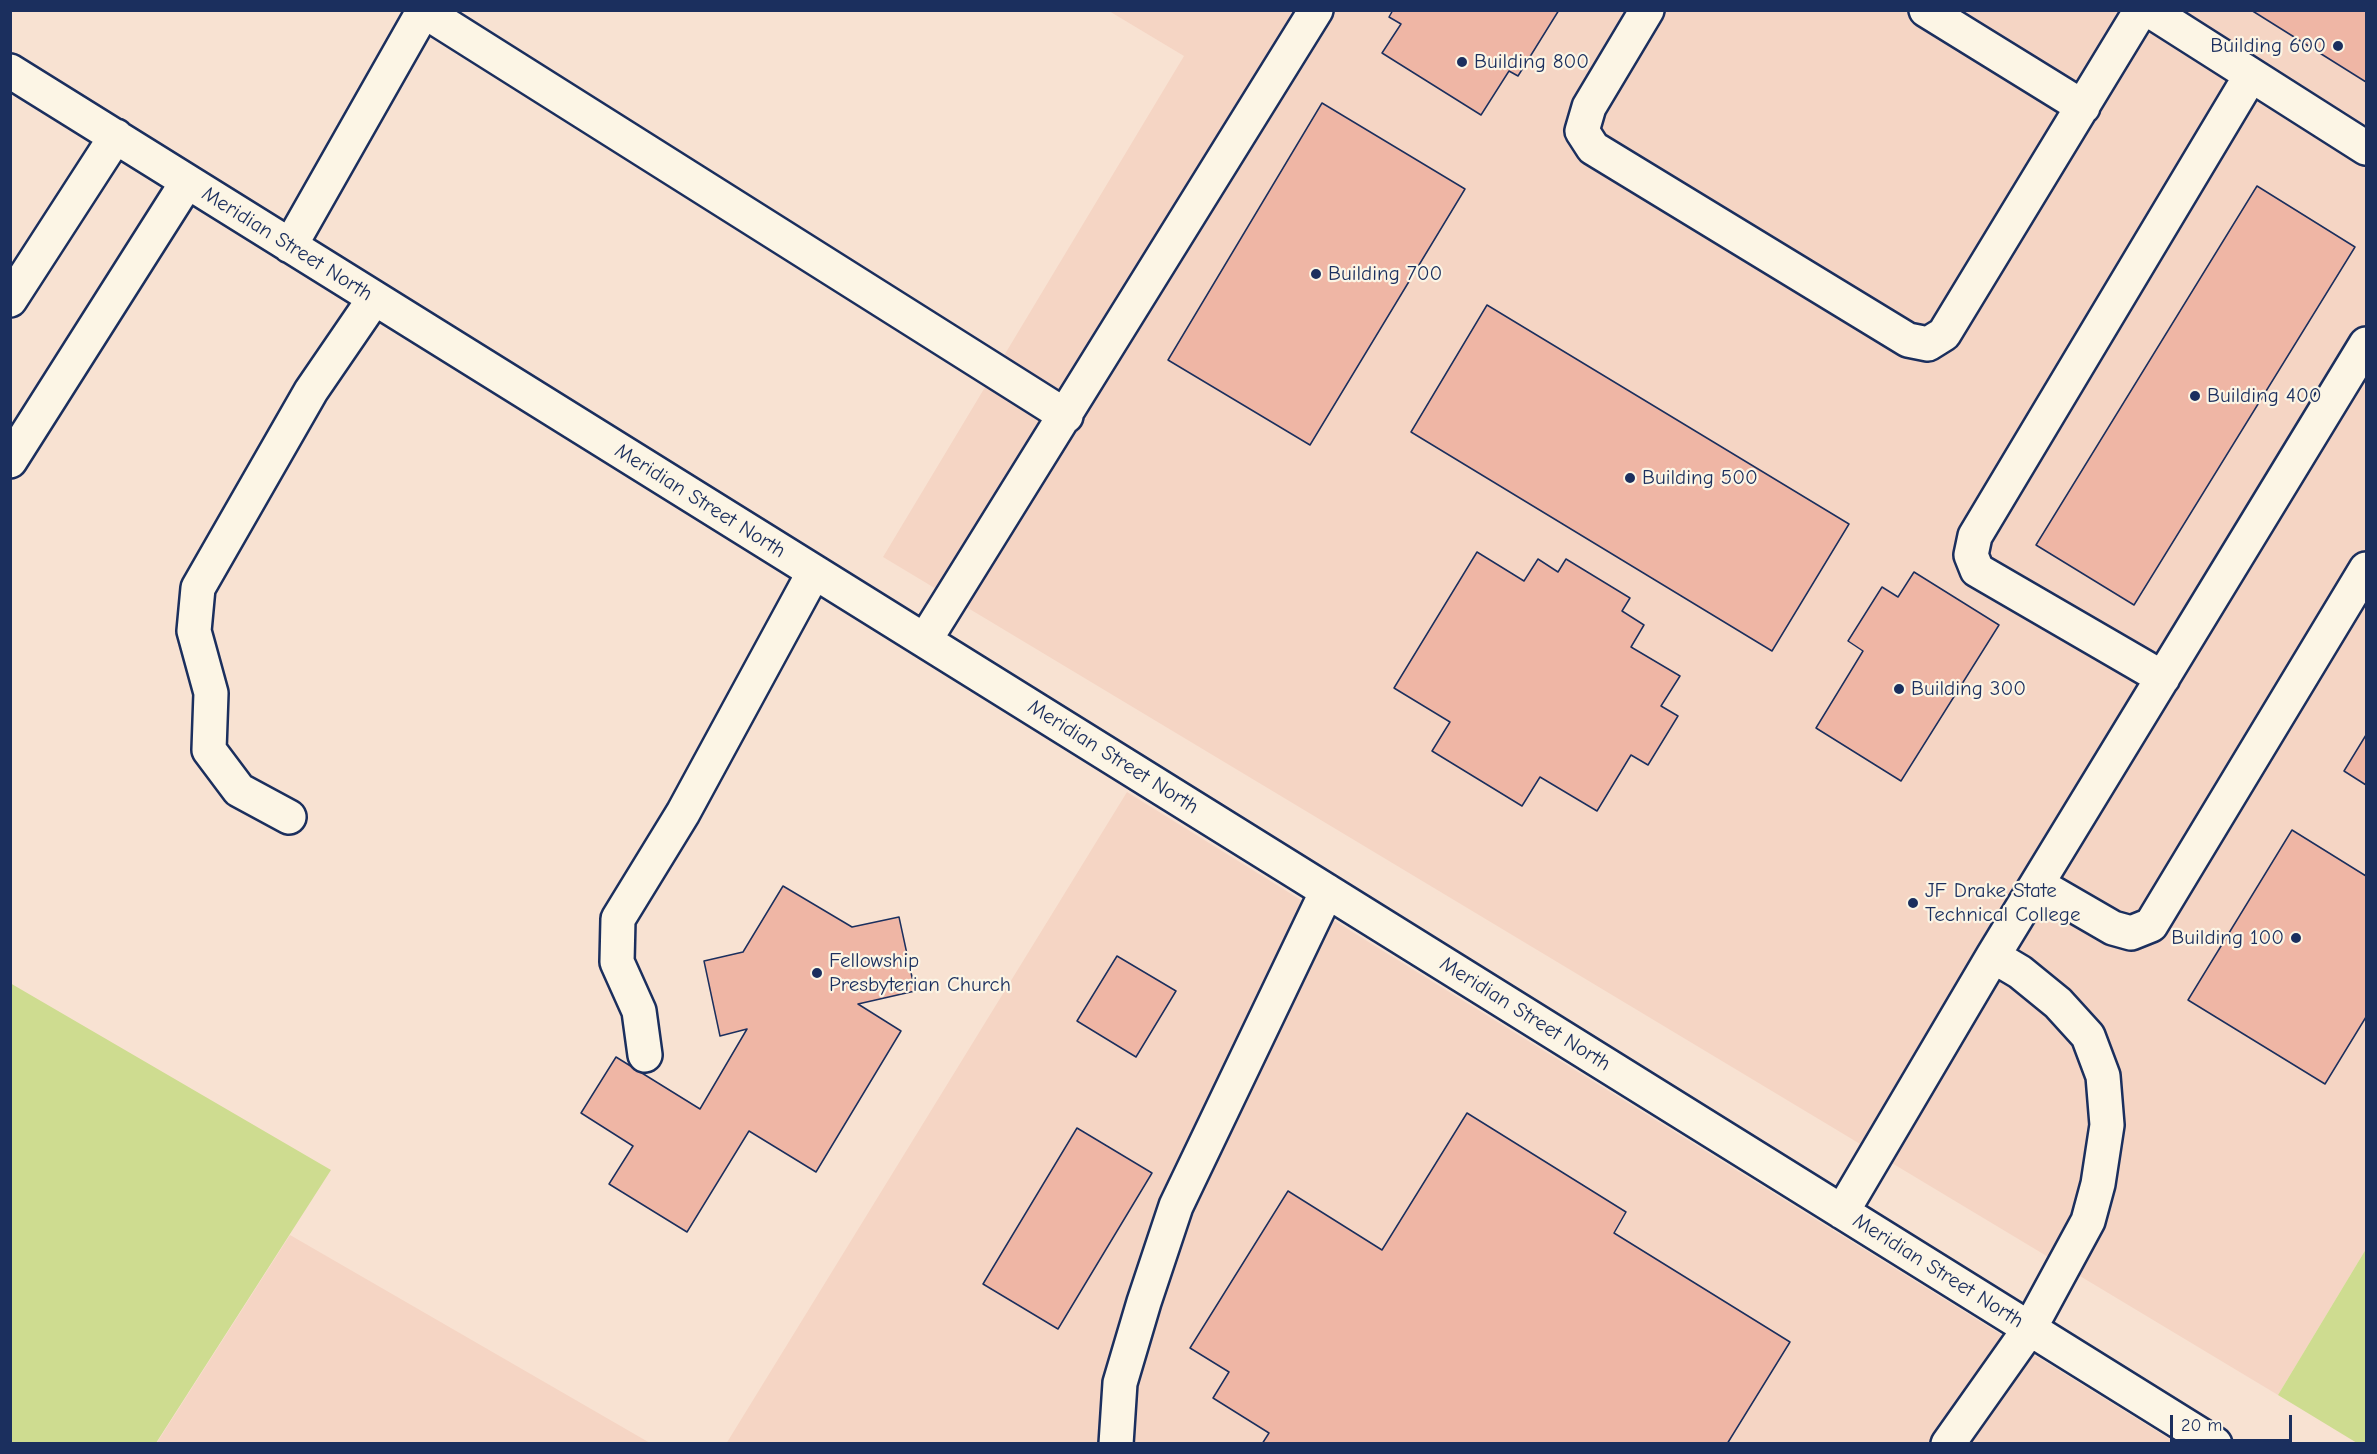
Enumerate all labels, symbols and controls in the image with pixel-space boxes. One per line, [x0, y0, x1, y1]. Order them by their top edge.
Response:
place label: Building 600 [2210, 33, 2326, 59]
marker: Building 600 [2331, 39, 2345, 53]
place label: Building 800 [1474, 49, 1589, 75]
marker: Building 800 [1455, 55, 1469, 69]
street label: Meridian Street North [197, 181, 377, 307]
place label: Building 700 [1328, 261, 1442, 287]
marker: Building 700 [1309, 267, 1323, 281]
place label: Building 400 [2207, 383, 2322, 409]
marker: Building 400 [2188, 389, 2202, 403]
street label: Meridian Street North [610, 438, 790, 564]
place label: Building 500 [1642, 465, 1758, 491]
marker: Building 500 [1623, 471, 1637, 485]
place label: Building 300 [1911, 676, 2026, 702]
marker: Building 300 [1892, 682, 1906, 696]
street label: Meridian Street North [1023, 694, 1203, 820]
place label: JF Drake State Technical College [1925, 878, 2081, 928]
marker: JF Drake State Technical College [1906, 896, 1920, 910]
place label: Building 100 [2171, 925, 2284, 951]
marker: Building 100 [2289, 931, 2303, 945]
place label: Fellowship Presbyterian Church [829, 948, 1011, 998]
street label: Meridian Street North [1435, 951, 1615, 1077]
marker: Fellowship Presbyterian Church [810, 966, 824, 980]
street label: Meridian Street North [1848, 1208, 2028, 1334]
scale bar [2173, 1403, 2294, 1441]
text: 20 m [2181, 1415, 2222, 1436]

